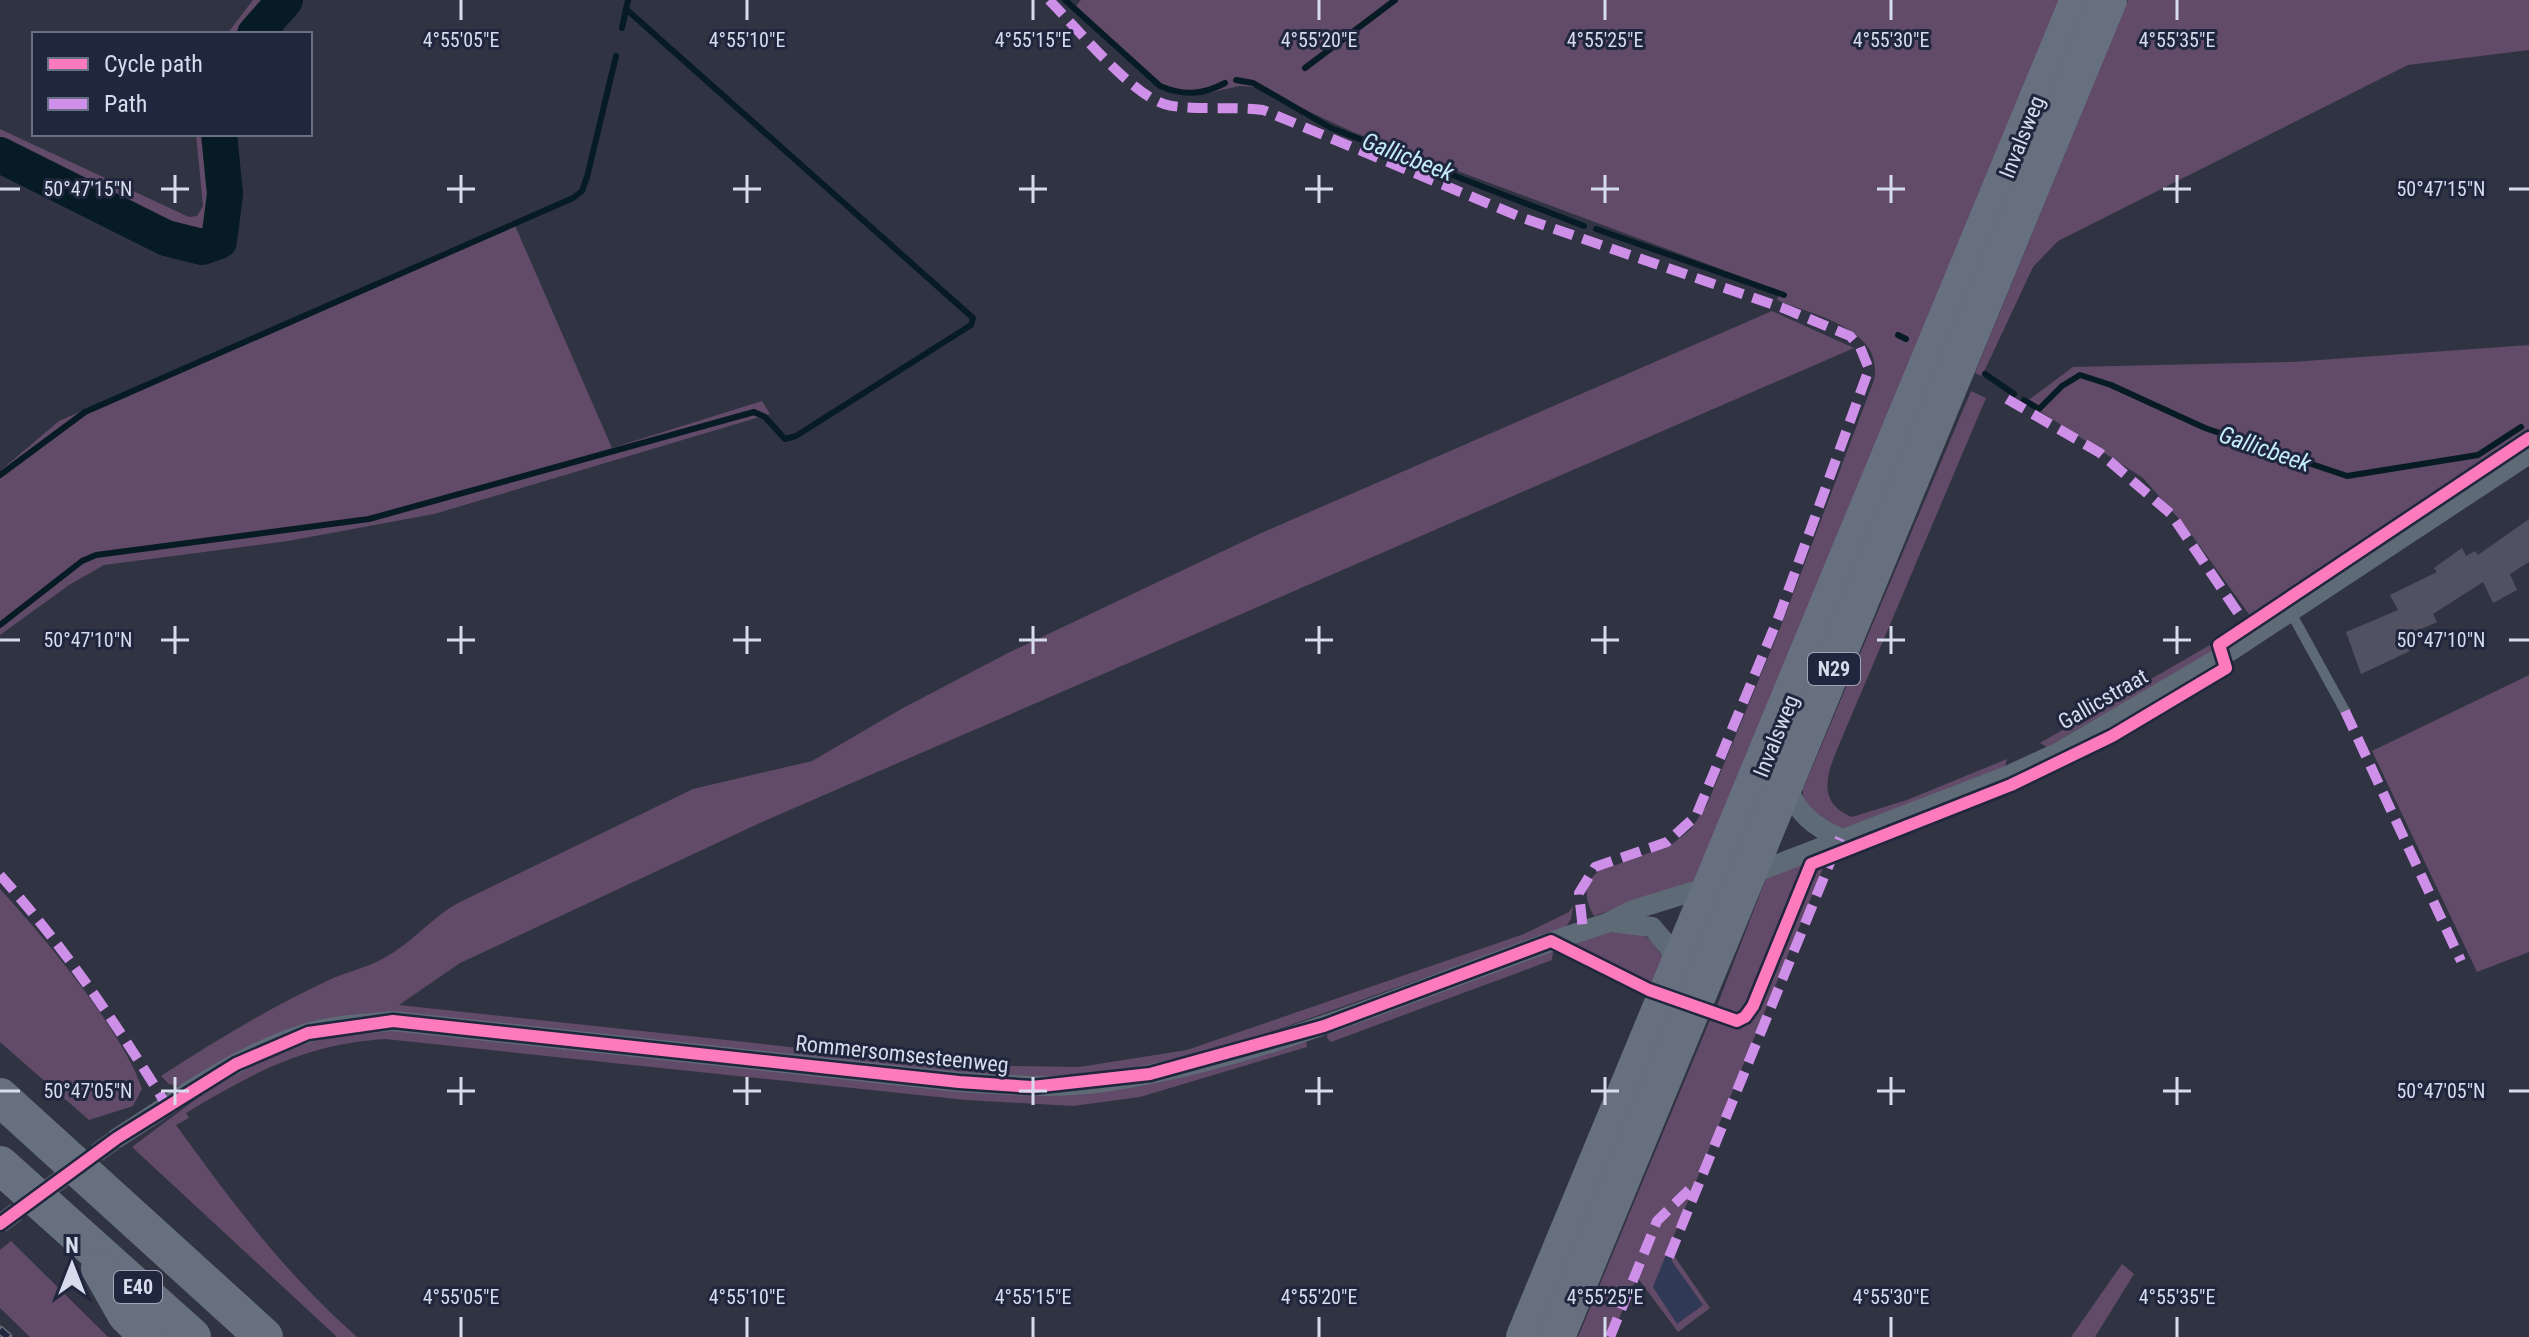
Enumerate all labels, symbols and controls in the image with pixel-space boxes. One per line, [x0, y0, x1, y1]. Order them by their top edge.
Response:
text: 4°55'05"E [423, 28, 499, 52]
text: 4°55'10"E [709, 28, 785, 52]
text: 4°55'15"E [995, 28, 1071, 52]
text: 4°55'20"E [1281, 28, 1357, 52]
text: 4°55'25"E [1567, 28, 1643, 52]
text: 4°55'30"E [1853, 28, 1929, 52]
text: 4°55'35"E [2139, 28, 2215, 52]
legend [32, 32, 312, 136]
text: Cycle path [104, 50, 203, 78]
text: Path [104, 90, 147, 118]
street label: Invalsweg [1994, 92, 2050, 182]
water label: Gallicbeek [1358, 127, 1458, 187]
text: 50°47'15"N [43, 177, 133, 201]
text: 50°47'15"N [2396, 177, 2486, 201]
water label: Gallicbeek [2215, 420, 2315, 478]
text: 50°47'10"N [43, 628, 133, 652]
text: 50°47'10"N [2396, 628, 2486, 652]
road number: N29 [1808, 653, 1860, 685]
street label: Gallicstraat [2054, 663, 2152, 735]
street label: Invalsweg [1748, 691, 1804, 781]
street label: Rommersomsesteenweg [794, 1030, 1010, 1078]
text: 50°47'05"N [43, 1079, 133, 1103]
text: 50°47'05"N [2396, 1079, 2486, 1103]
north arrow [32, 1225, 112, 1305]
text: N [65, 1233, 79, 1258]
road number: E40 [114, 1271, 162, 1303]
text: 4°55'05"E [423, 1285, 499, 1309]
text: 4°55'10"E [709, 1285, 785, 1309]
text: 4°55'15"E [995, 1285, 1071, 1309]
text: 4°55'20"E [1281, 1285, 1357, 1309]
text: 4°55'25"E [1567, 1285, 1643, 1309]
text: 4°55'30"E [1853, 1285, 1929, 1309]
text: 4°55'35"E [2139, 1285, 2215, 1309]

